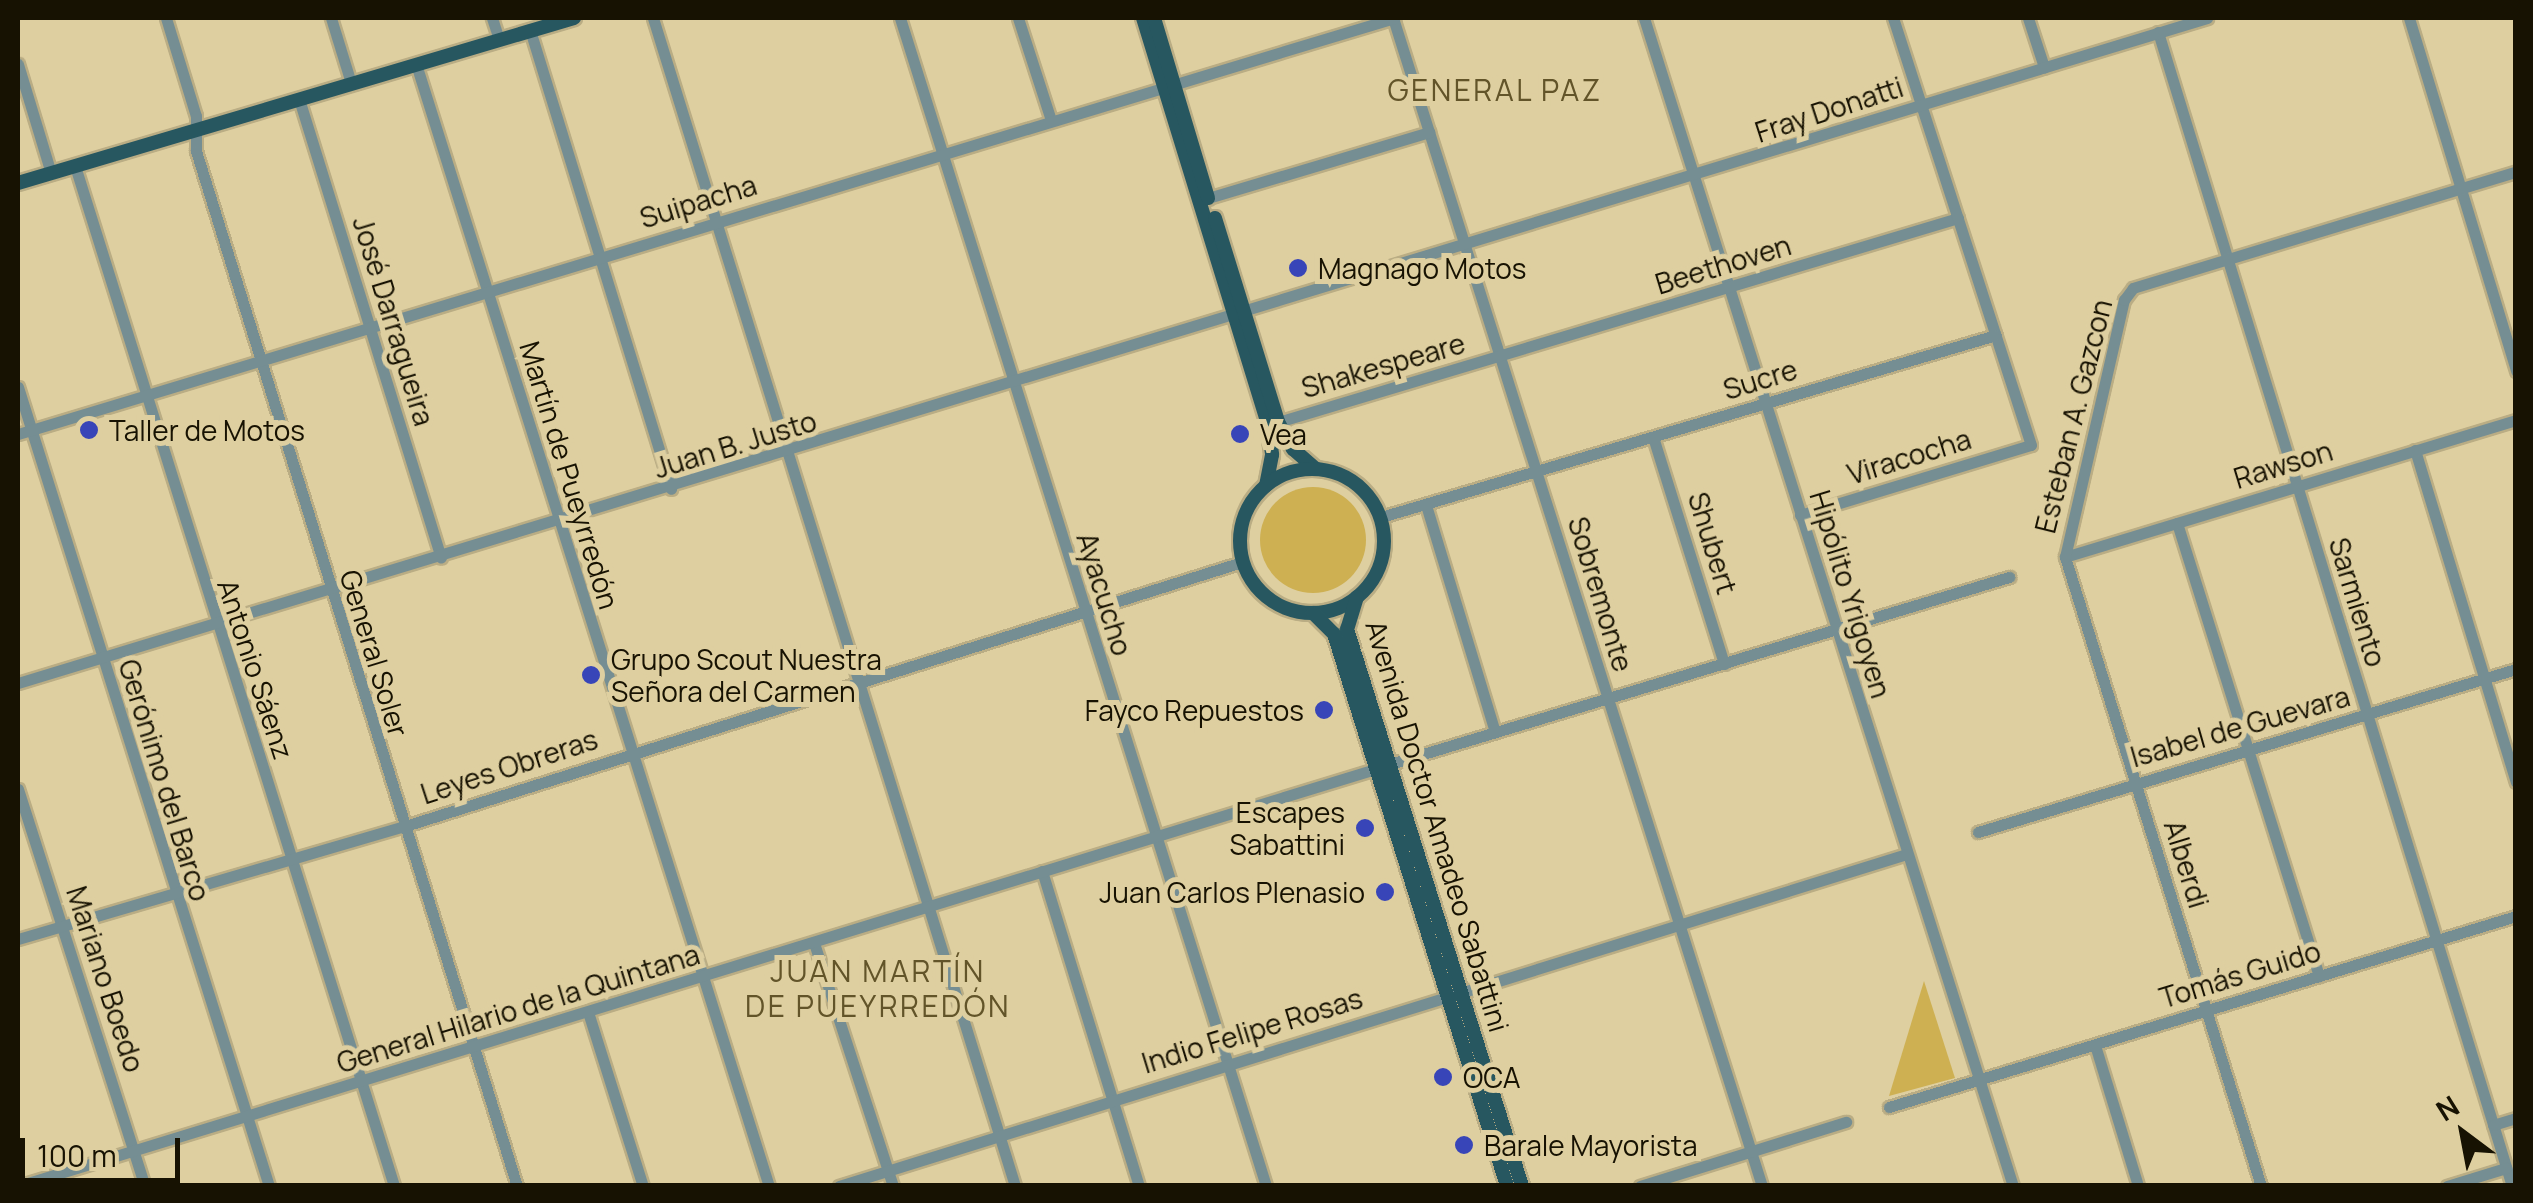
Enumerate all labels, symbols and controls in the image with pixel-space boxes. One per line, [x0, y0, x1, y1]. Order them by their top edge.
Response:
street label: Fray Donatti [1751, 69, 1907, 149]
district label: GENERAL PAZ [1387, 72, 1603, 108]
street label: Suipacha [636, 167, 760, 235]
street label: José Darragueira [346, 212, 442, 430]
street label: Beethoven [1651, 227, 1795, 301]
place label: Magnago Motos [1318, 251, 1526, 285]
marker: Magnago Motos [1287, 257, 1309, 279]
street label: Esteban A. Gazcon [2028, 296, 2118, 536]
street label: Shakespeare [1297, 326, 1469, 404]
street label: Martín de Pueyrredón [513, 337, 627, 613]
street label: Sucre [1719, 352, 1801, 406]
street label: Juan B. Justo [650, 403, 820, 485]
place label: Taller de Motos [109, 413, 305, 447]
place label: Vea [1260, 417, 1307, 451]
marker: Taller de Motos [78, 419, 100, 441]
street label: Viracocha [1843, 421, 1975, 491]
marker: Vea [1229, 423, 1251, 445]
street label: Rawson [2230, 433, 2336, 495]
street label: Hipólito Yrigoyen [1803, 486, 1899, 702]
street label: Shubert [1682, 488, 1744, 598]
street label: Sobremonte [1562, 513, 1640, 675]
street label: Ayacucho [1070, 528, 1140, 660]
street label: Sarmiento [2322, 534, 2394, 670]
street label: General Soler [334, 566, 416, 740]
street label: Antonio Sáenz [211, 575, 301, 763]
street label: Avenida Doctor Amadeo Sabattini [1359, 616, 1517, 1036]
place label: Grupo Scout Nuestra Señora del Carmen [611, 642, 882, 708]
street label: Gerónimo del Barco [112, 655, 218, 905]
marker: Grupo Scout Nuestra Señora del Carmen [580, 664, 602, 686]
street label: Isabel de Guevara [2126, 679, 2354, 773]
place label: Fayco Repuestos [1085, 693, 1304, 727]
marker: Fayco Repuestos [1313, 699, 1335, 721]
street label: Leyes Obreras [416, 722, 602, 810]
place label: Escapes Sabattini [1230, 795, 1345, 861]
street label: Alberdi [2158, 816, 2216, 912]
marker: Escapes Sabattini [1354, 817, 1376, 839]
place label: Juan Carlos Plenasio [1099, 875, 1365, 909]
marker: Juan Carlos Plenasio [1374, 881, 1396, 903]
street label: Mariano Boedo [60, 882, 152, 1076]
street label: Tomás Guido [2155, 934, 2325, 1014]
street label: General Hilario de la Quintana [333, 937, 703, 1079]
district label: JUAN MARTÍN DE PUEYRREDÓN [745, 953, 1011, 1024]
street label: Indio Felipe Rosas [1138, 980, 1366, 1080]
place label: OCA [1463, 1060, 1520, 1094]
marker: OCA [1432, 1066, 1454, 1088]
north arrow [2413, 1083, 2513, 1183]
text: N [2429, 1086, 2466, 1129]
scale bar [25, 1118, 185, 1180]
place label: Barale Mayorista [1484, 1128, 1697, 1162]
marker: Barale Mayorista [1453, 1134, 1475, 1156]
text: 100 m [37, 1135, 117, 1176]

